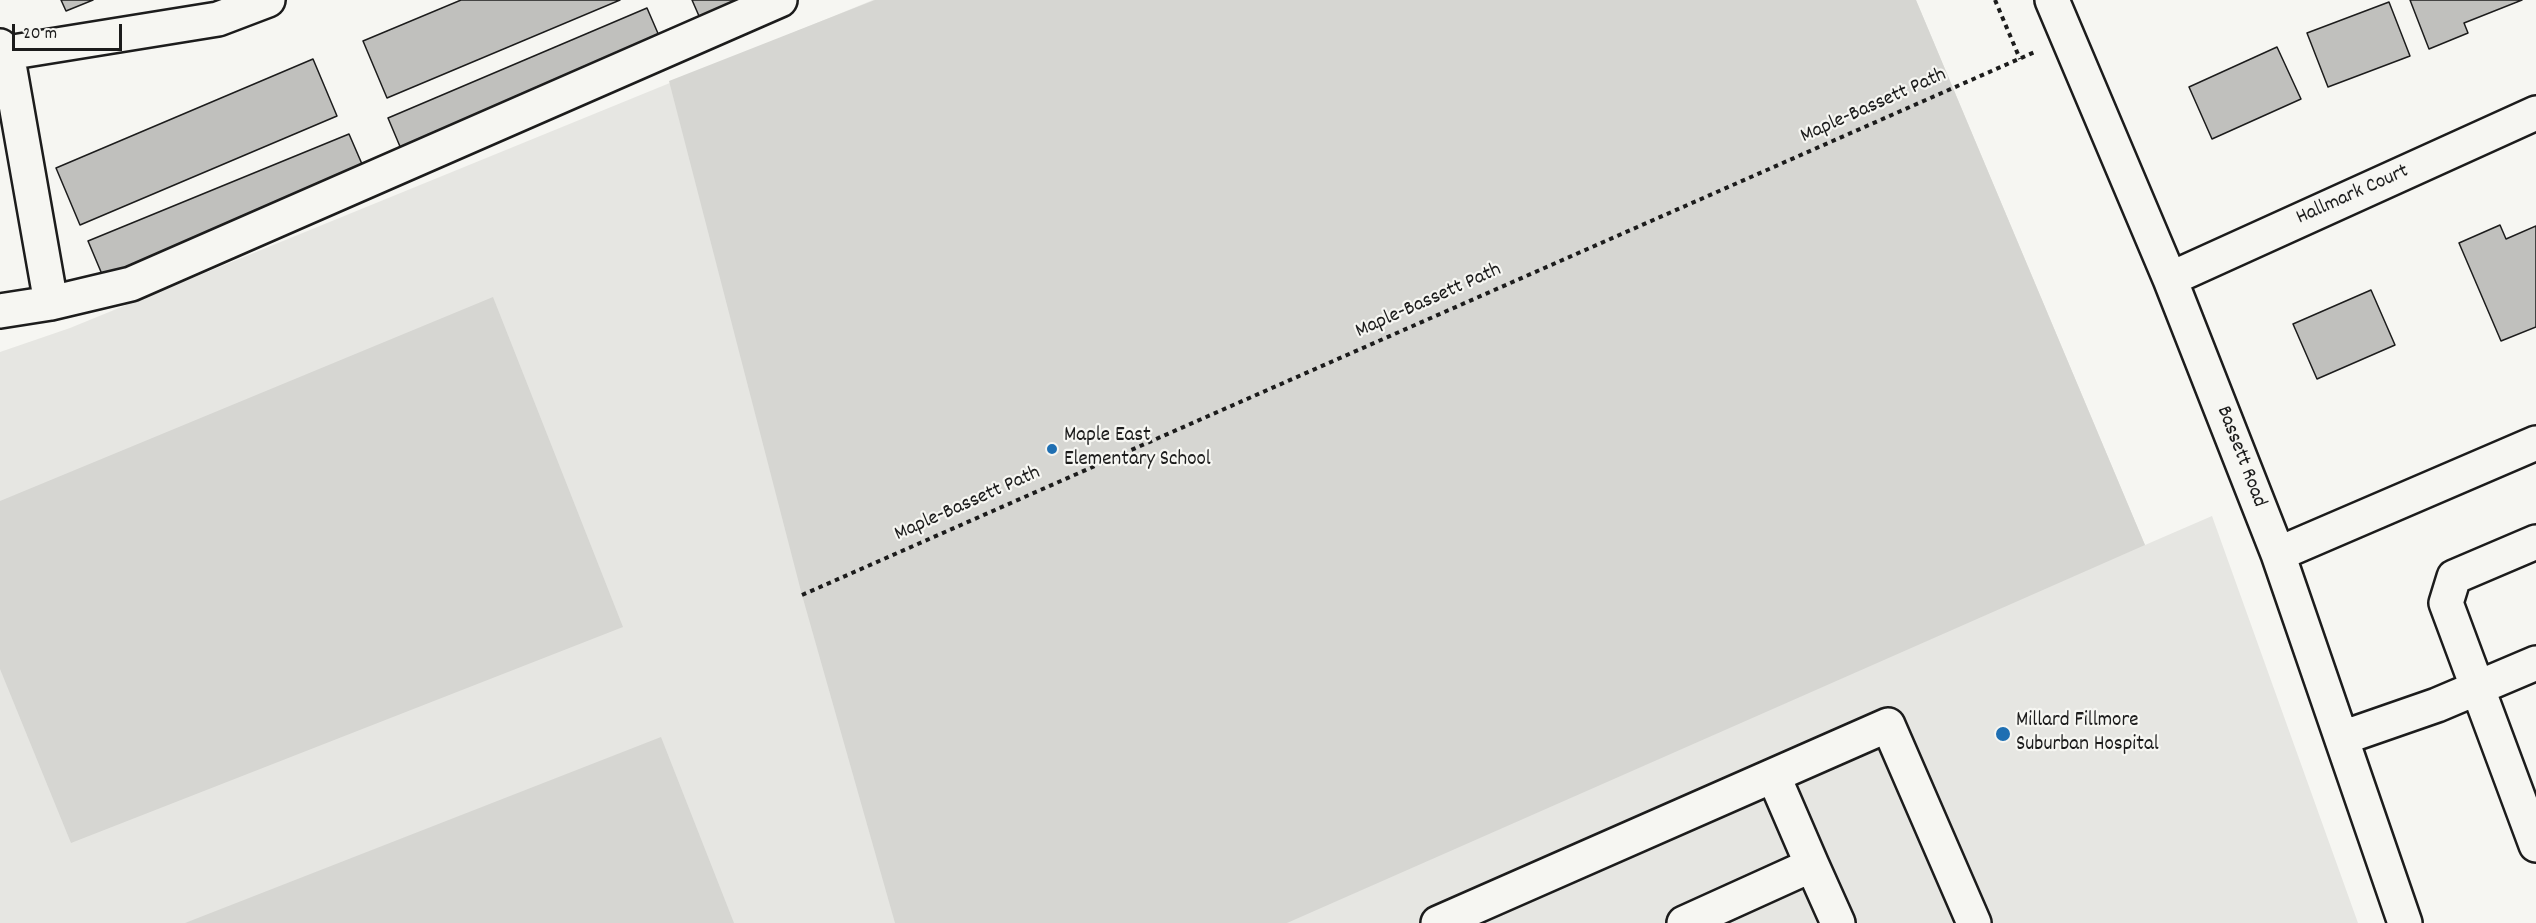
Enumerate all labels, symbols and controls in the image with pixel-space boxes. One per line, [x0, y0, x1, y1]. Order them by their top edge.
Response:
scale bar [15, 12, 124, 50]
text: 20 m [23, 22, 57, 47]
street label: Maple-Bassett Path [1797, 64, 1951, 150]
street label: Hallmark Court [2293, 160, 2413, 232]
street label: Maple-Bassett Path [1352, 259, 1506, 345]
street label: Bassett Road [2209, 403, 2271, 511]
place label: Maple East Elementary School [1064, 424, 1211, 474]
marker: Maple East Elementary School [1045, 442, 1059, 456]
street label: Maple-Bassett Path [891, 462, 1045, 548]
place label: Millard Fillmore Suburban Hospital [2016, 709, 2159, 759]
marker: Millard Fillmore Suburban Hospital [1994, 725, 2012, 743]

